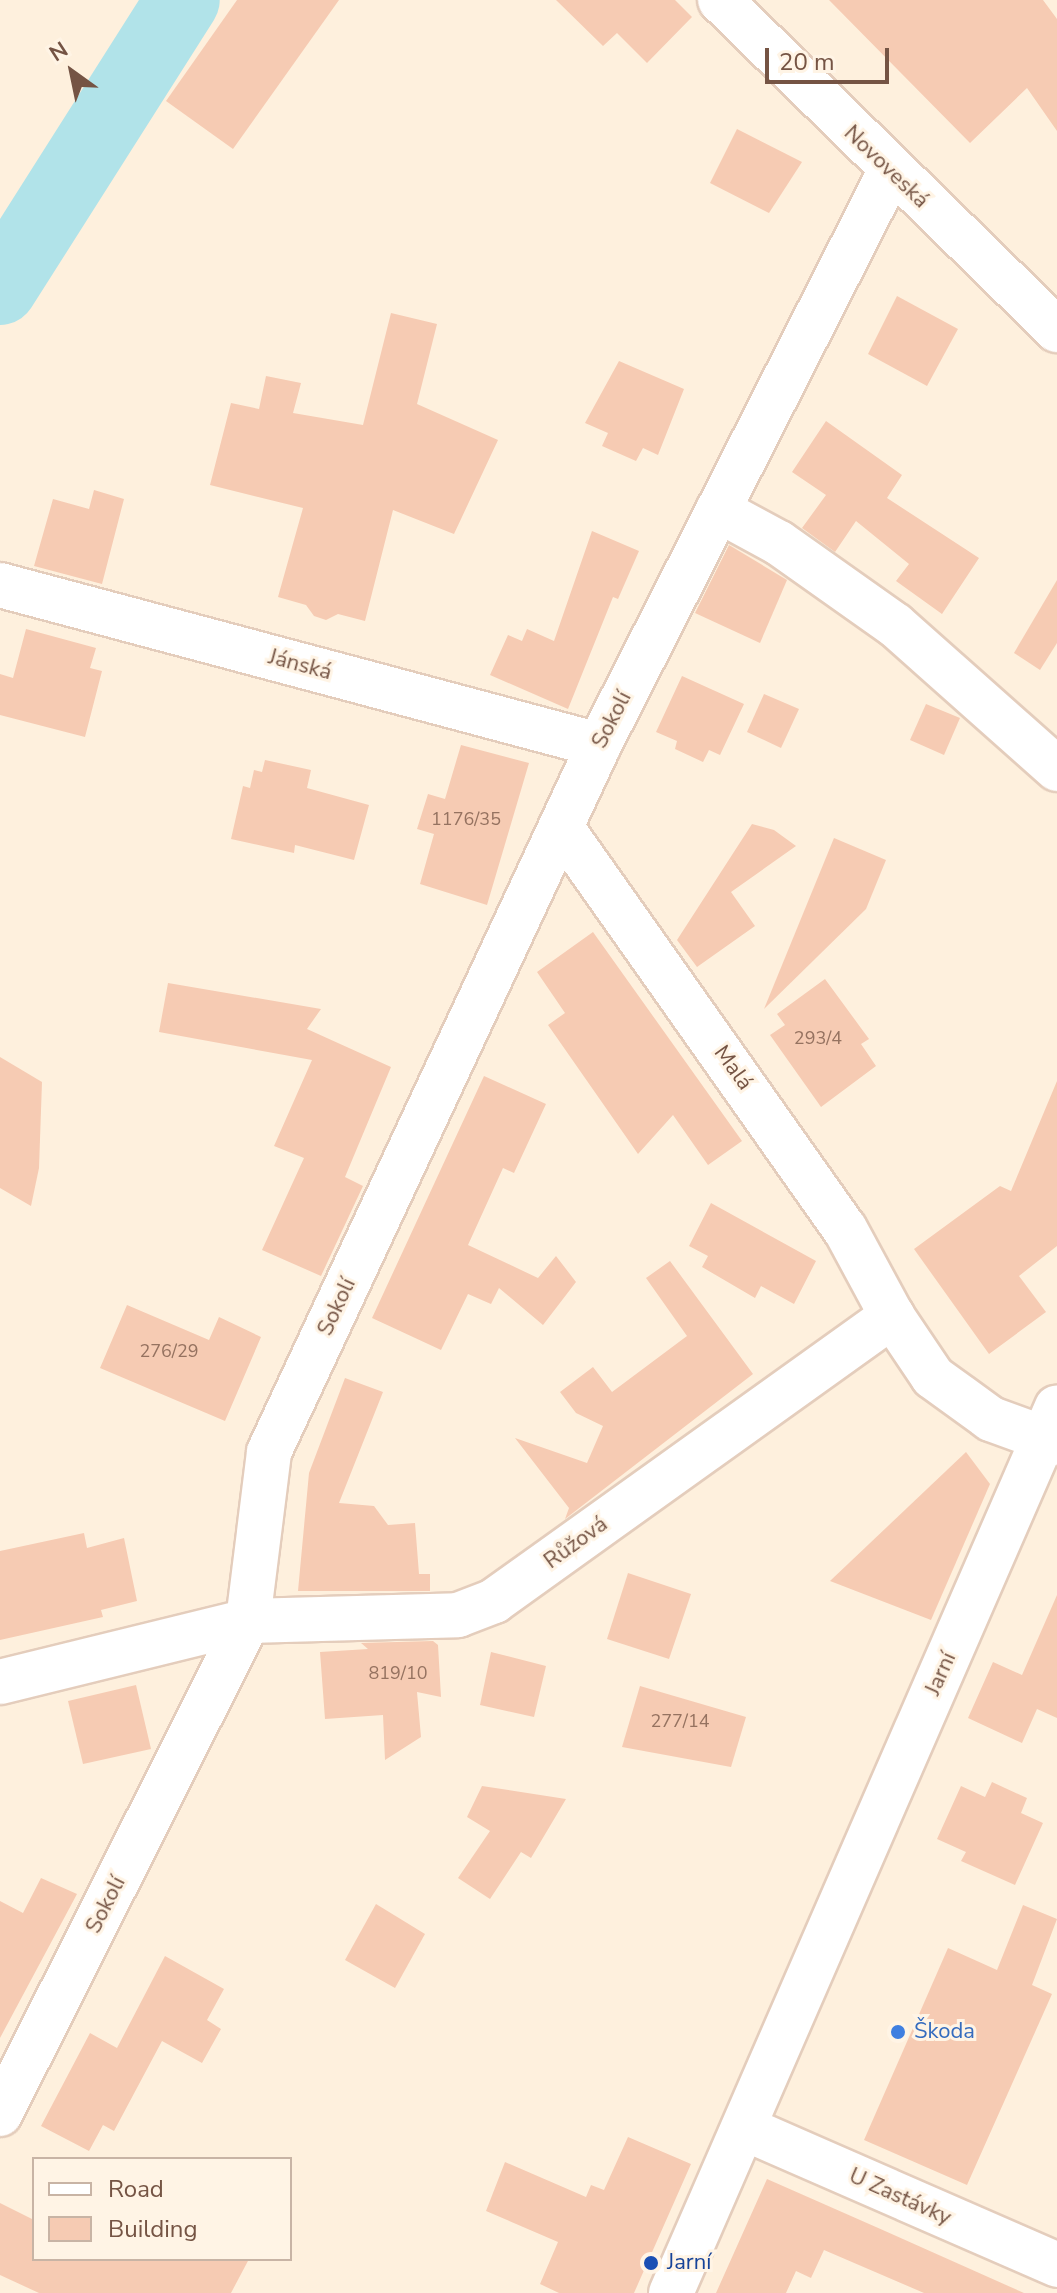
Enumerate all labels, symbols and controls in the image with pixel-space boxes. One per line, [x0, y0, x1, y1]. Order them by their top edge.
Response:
north arrow [32, 32, 112, 112]
scale bar [769, 32, 893, 82]
text: N [44, 35, 74, 69]
text: 20 m [779, 46, 835, 78]
street label: Novoveská [838, 120, 934, 214]
street label: Jánská [265, 644, 335, 686]
street label: Sokolí [587, 687, 637, 753]
house number: 1176/35 [431, 808, 501, 830]
house number: 293/4 [794, 1027, 842, 1049]
street label: Malá [708, 1041, 758, 1095]
street label: Sokolí [312, 1274, 362, 1340]
house number: 276/29 [139, 1340, 199, 1362]
street label: Růžová [539, 1511, 613, 1575]
street label: Jarní [920, 1648, 962, 1700]
house number: 819/10 [368, 1662, 428, 1684]
house number: 277/14 [650, 1710, 710, 1732]
street label: Sokolí [81, 1872, 131, 1938]
place label: Škoda [914, 2019, 975, 2045]
marker: Škoda [889, 2023, 907, 2041]
legend [32, 2157, 292, 2261]
street label: U Zastávky [845, 2163, 955, 2231]
text: Road [108, 2173, 164, 2205]
text: Building [108, 2213, 198, 2245]
place label: Jarní [667, 2250, 711, 2276]
marker: Jarní [642, 2254, 660, 2272]

